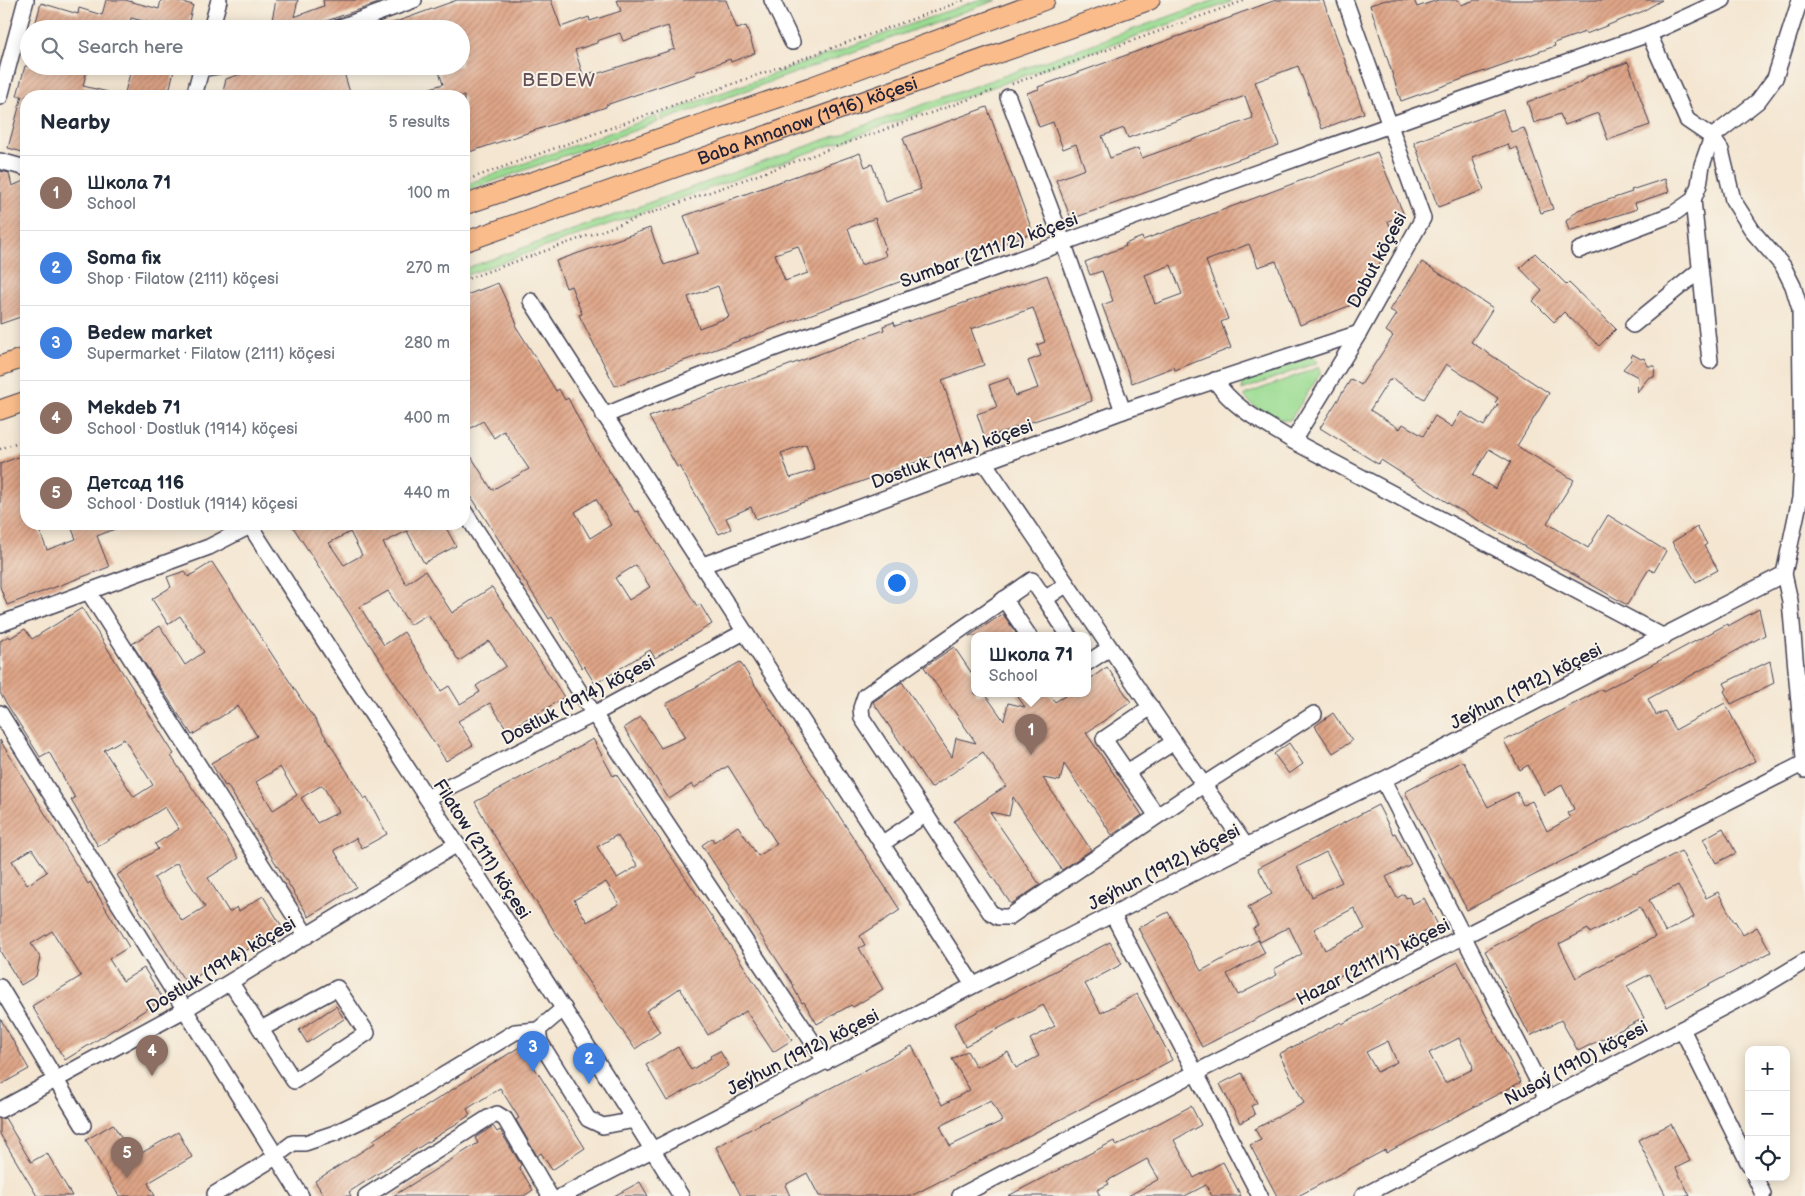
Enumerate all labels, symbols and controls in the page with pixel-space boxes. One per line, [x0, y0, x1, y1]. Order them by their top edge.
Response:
search box [20, 20, 470, 75]
icon: search [38, 34, 66, 62]
text: Search here [78, 36, 183, 59]
district label: BEDEW [522, 69, 596, 92]
street label: Baba Annanow (1916) köçesi [695, 73, 920, 170]
text: Nearby [40, 110, 110, 135]
text: 5 results [388, 113, 450, 132]
text: Школа 71 [87, 172, 171, 195]
text: 1 [53, 184, 59, 203]
text: 100 m [407, 184, 450, 203]
text: School [87, 195, 136, 214]
street label: Sumbar (2111/2) köçesi [897, 209, 1081, 292]
street label: Dabut köçesi [1343, 209, 1411, 312]
text: Soma fix [87, 247, 161, 270]
text: 2 [51, 259, 61, 278]
text: 270 m [406, 259, 450, 278]
text: Shop · Filatow (2111) köçesi [87, 270, 279, 289]
text: Bedew market [87, 322, 212, 345]
text: 3 [51, 334, 61, 353]
text: 280 m [404, 334, 450, 353]
text: Supermarket · Filatow (2111) köçesi [87, 345, 335, 364]
text: Mekdeb 71 [87, 397, 181, 420]
text: 4 [51, 409, 61, 428]
text: 400 m [404, 409, 450, 428]
street label: Dostluk (1914) köçesi [868, 415, 1036, 494]
text: School · Dostluk (1914) köçesi [87, 420, 298, 439]
text: Детсад 116 [87, 472, 184, 495]
text: 5 [51, 484, 61, 503]
text: 440 m [404, 484, 450, 503]
text: School · Dostluk (1914) köçesi [87, 495, 298, 514]
your location [884, 570, 910, 596]
popup [971, 632, 1091, 697]
street label: Jeýhun (1912) köçesi [1447, 639, 1606, 734]
text: Школа 71 [989, 644, 1073, 667]
street label: Dostluk (1914) köçesi [498, 651, 658, 750]
text: School [989, 667, 1038, 686]
pin: 1 [1015, 714, 1047, 755]
street label: Filatow (2111) köçesi [429, 775, 535, 923]
street label: Jeýhun (1912) köçesi [1085, 820, 1244, 915]
street label: Dostluk (1914) köçesi [143, 912, 300, 1018]
street label: Hazar (2111/1) köçesi [1293, 915, 1454, 1010]
street label: Jeýhun (1912) köçesi [724, 1005, 883, 1100]
street label: Nusaý (1910) köçesi [1501, 1017, 1652, 1110]
pin: 3 [517, 1031, 549, 1072]
pin: 4 [136, 1035, 168, 1076]
pin: 2 [573, 1043, 605, 1084]
map controls [1745, 1046, 1790, 1181]
button: + [1745, 1046, 1790, 1091]
button: − [1745, 1091, 1790, 1136]
button: locate [1745, 1136, 1790, 1181]
pin: 5 [111, 1137, 143, 1178]

